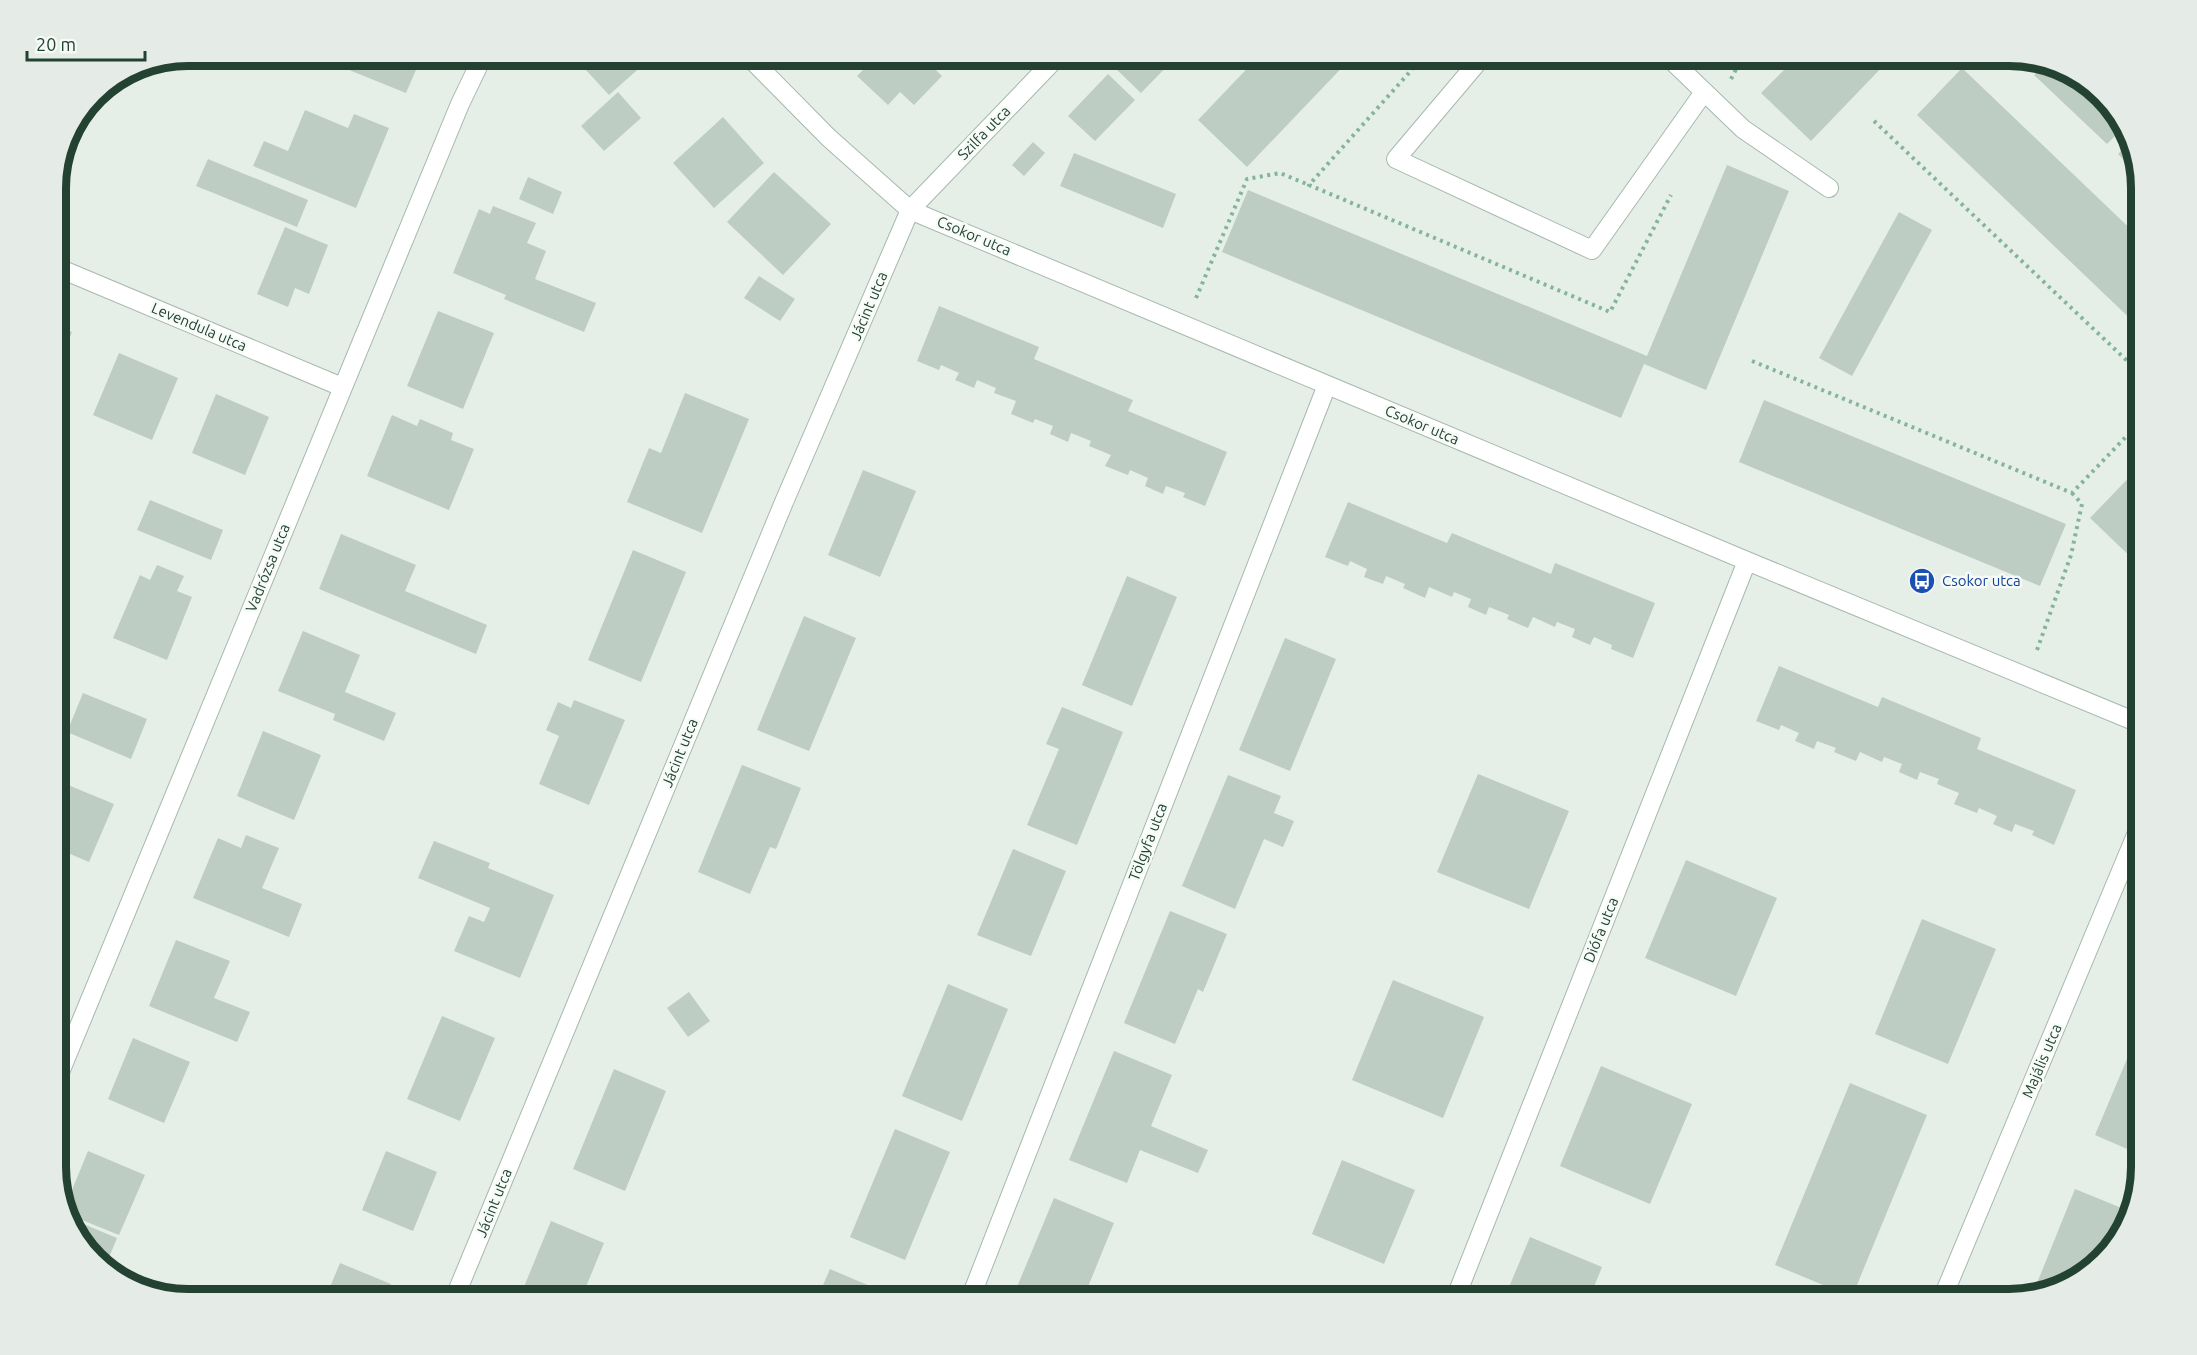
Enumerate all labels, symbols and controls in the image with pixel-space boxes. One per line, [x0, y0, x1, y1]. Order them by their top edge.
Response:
scale bar [27, 24, 146, 62]
text: 20 m [36, 34, 76, 54]
street label: Szilfa utca [954, 102, 1013, 163]
street label: Csokor utca [935, 212, 1014, 259]
street label: Jácint utca [847, 269, 891, 343]
street label: Levendula utca [149, 299, 249, 354]
street label: Csokor utca [1383, 401, 1462, 448]
street label: Vadrózsa utca [242, 521, 293, 614]
bus stop icon: Csokor utca [1907, 566, 1937, 596]
place label: Csokor utca [1942, 572, 2021, 589]
street label: Jácint utca [658, 716, 701, 790]
street label: Tölgyfa utca [1125, 800, 1170, 883]
street label: Diófa utca [1580, 895, 1621, 965]
street label: Majális utca [2018, 1021, 2065, 1100]
street label: Jácint utca [472, 1166, 515, 1240]

